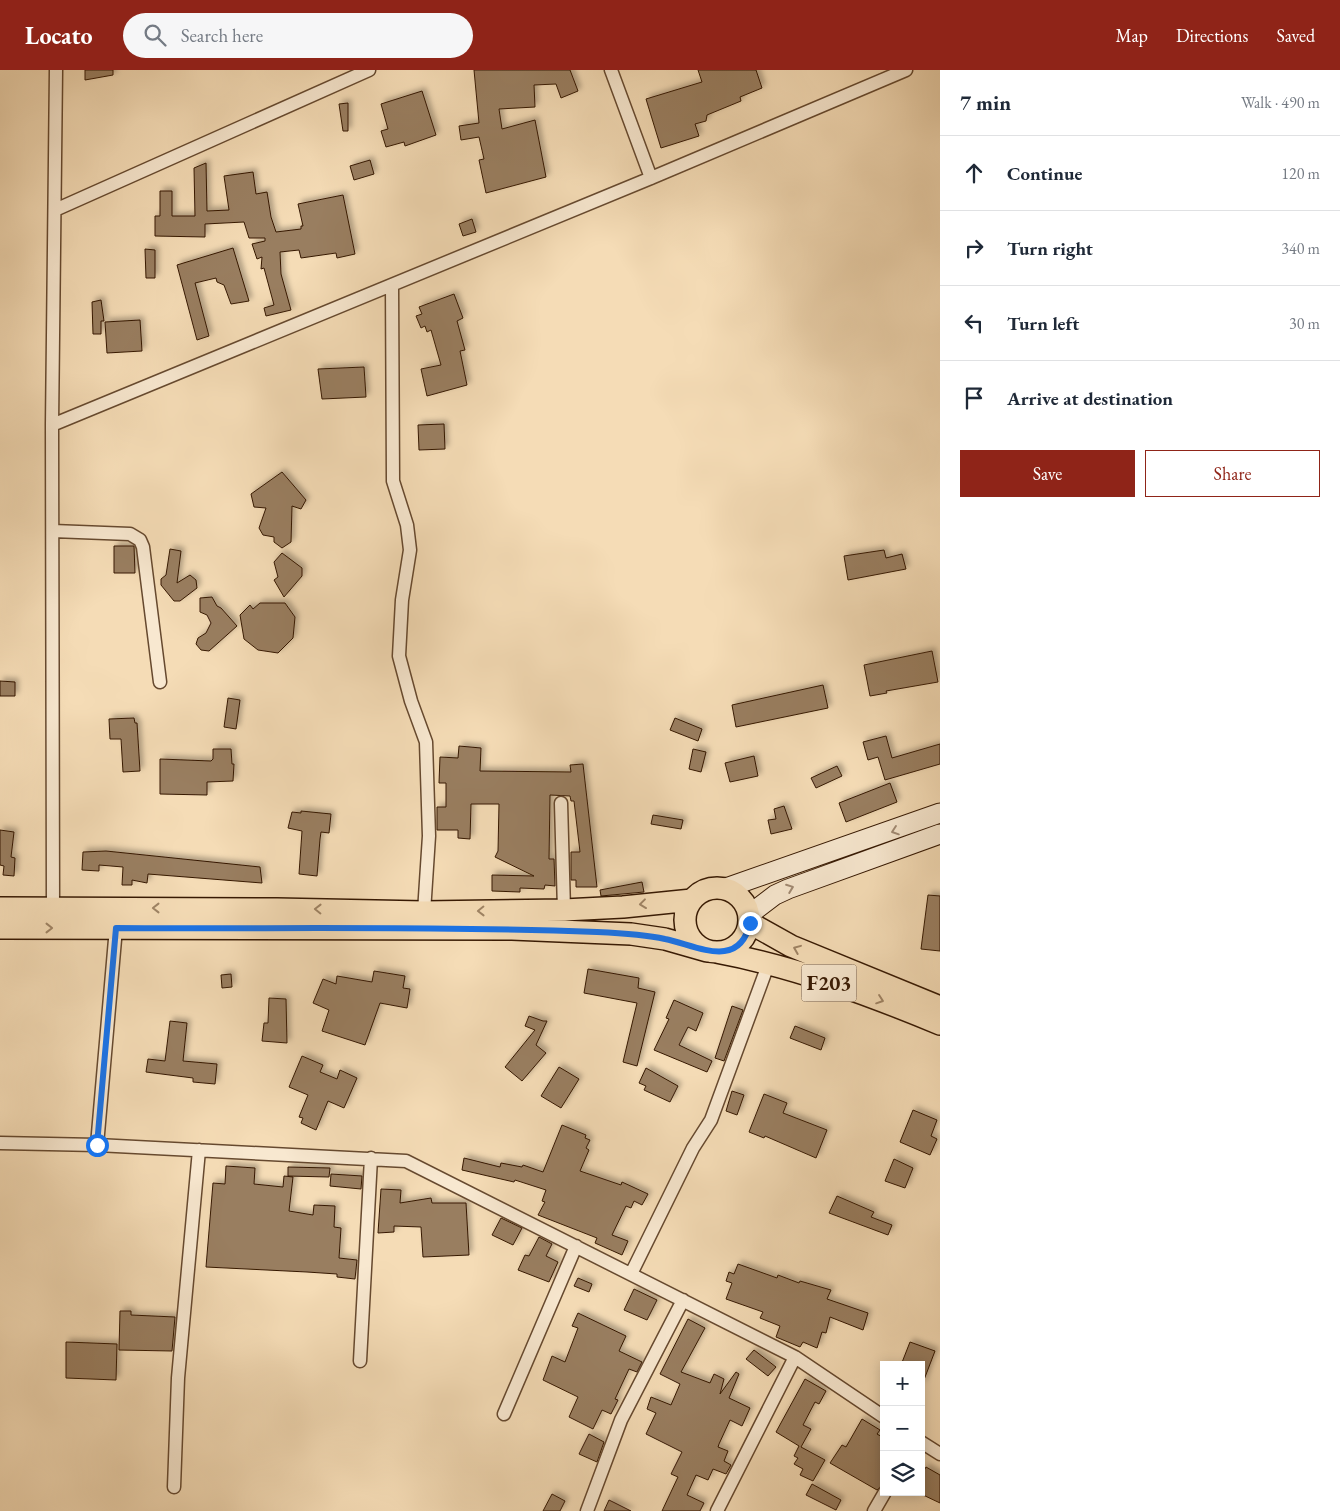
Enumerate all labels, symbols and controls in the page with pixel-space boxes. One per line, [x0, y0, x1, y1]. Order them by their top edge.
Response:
search box [123, 13, 473, 58]
text: Locato [25, 20, 93, 51]
icon: search [141, 21, 169, 49]
text: Search here [181, 23, 263, 48]
text: Map [1116, 24, 1148, 47]
text: Directions [1176, 24, 1248, 47]
text: Saved [1276, 24, 1315, 47]
text: 7 min [960, 89, 1011, 116]
text: Walk · 490 m [1241, 92, 1320, 113]
icon: ahead [960, 159, 988, 187]
text: Continue [1007, 161, 1082, 186]
text: 120 m [1281, 163, 1320, 184]
icon: right [960, 234, 988, 262]
text: Turn right [1007, 236, 1093, 261]
text: 340 m [1281, 238, 1320, 259]
icon: left [960, 309, 988, 337]
text: Turn left [1007, 311, 1079, 336]
text: 30 m [1289, 313, 1320, 334]
icon: arrive [960, 384, 988, 412]
text: Arrive at destination [1007, 386, 1173, 411]
button: Save [960, 450, 1135, 497]
button: Share [1145, 450, 1320, 497]
one-way arrow [891, 825, 899, 835]
one-way arrow [785, 884, 794, 894]
one-way arrow [639, 898, 647, 909]
one-way arrow [152, 903, 160, 913]
one-way arrow [314, 904, 322, 914]
one-way arrow [477, 906, 484, 916]
route end [739, 912, 762, 935]
one-way arrow [45, 923, 53, 933]
one-way arrow [794, 945, 802, 955]
road number: F203 [802, 964, 856, 1001]
one-way arrow [875, 994, 884, 1004]
route start [86, 1134, 109, 1157]
map controls [880, 1361, 925, 1496]
button: + [880, 1361, 925, 1406]
button: − [880, 1406, 925, 1451]
button: layers [880, 1451, 925, 1496]

